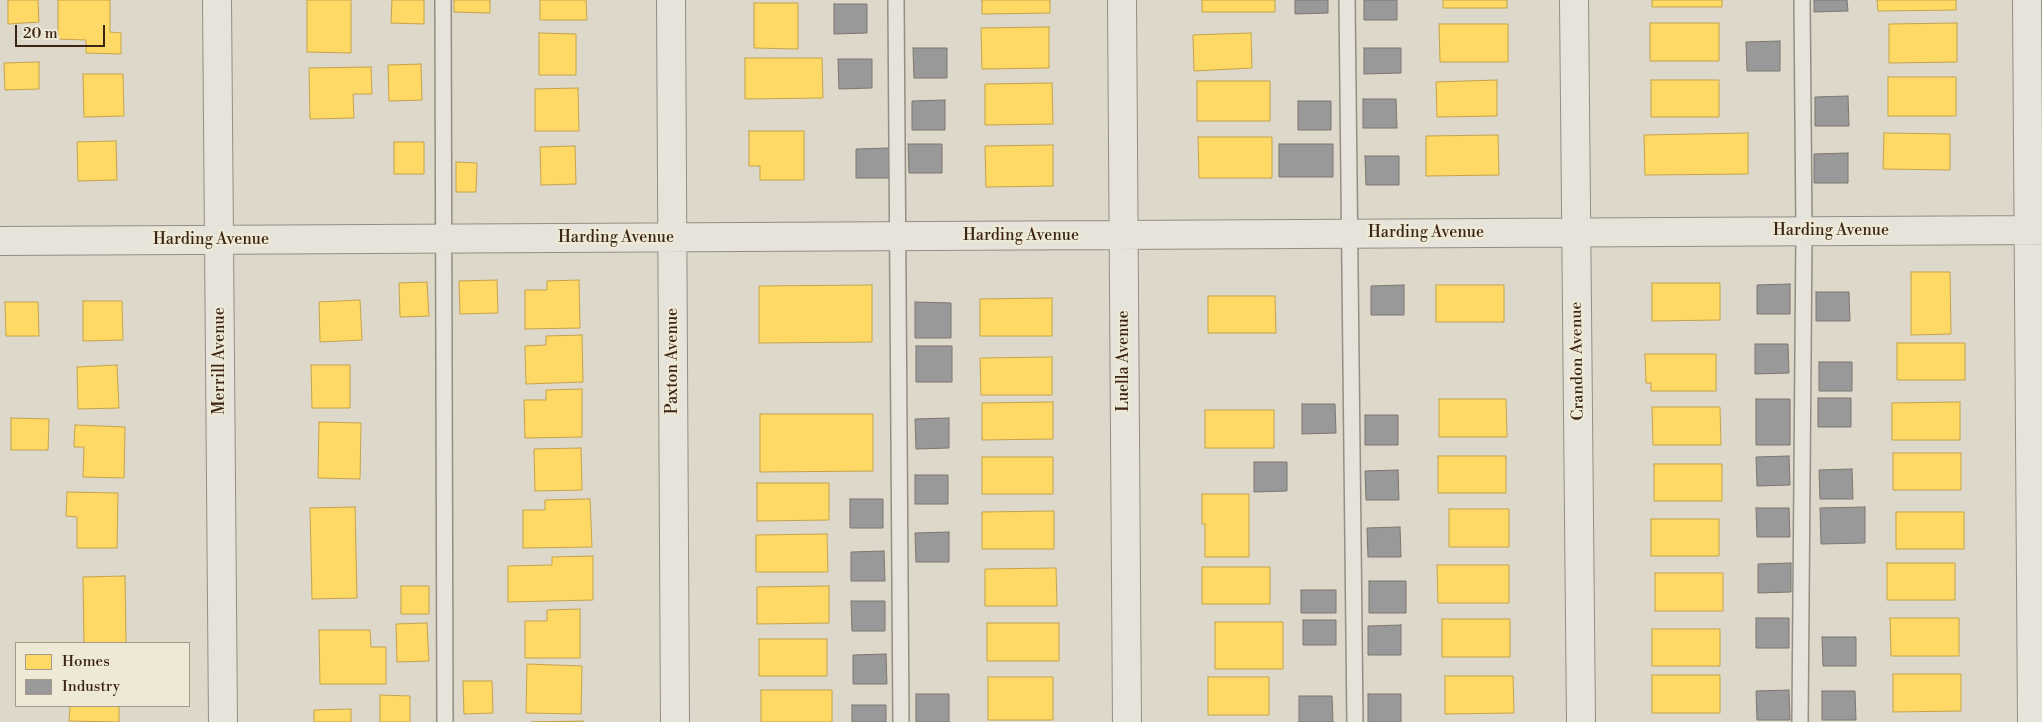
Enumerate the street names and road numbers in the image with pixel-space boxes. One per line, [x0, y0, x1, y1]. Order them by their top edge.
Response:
street label: Harding Avenue [1773, 221, 1889, 241]
street label: Harding Avenue [1368, 223, 1484, 243]
street label: Harding Avenue [963, 226, 1079, 246]
street label: Harding Avenue [558, 228, 674, 248]
street label: Harding Avenue [153, 230, 269, 250]
street label: Crandon Avenue [1567, 301, 1589, 421]
street label: Merrill Avenue [210, 307, 230, 415]
street label: Paxton Avenue [663, 308, 683, 414]
street label: Luella Avenue [1114, 310, 1134, 412]

